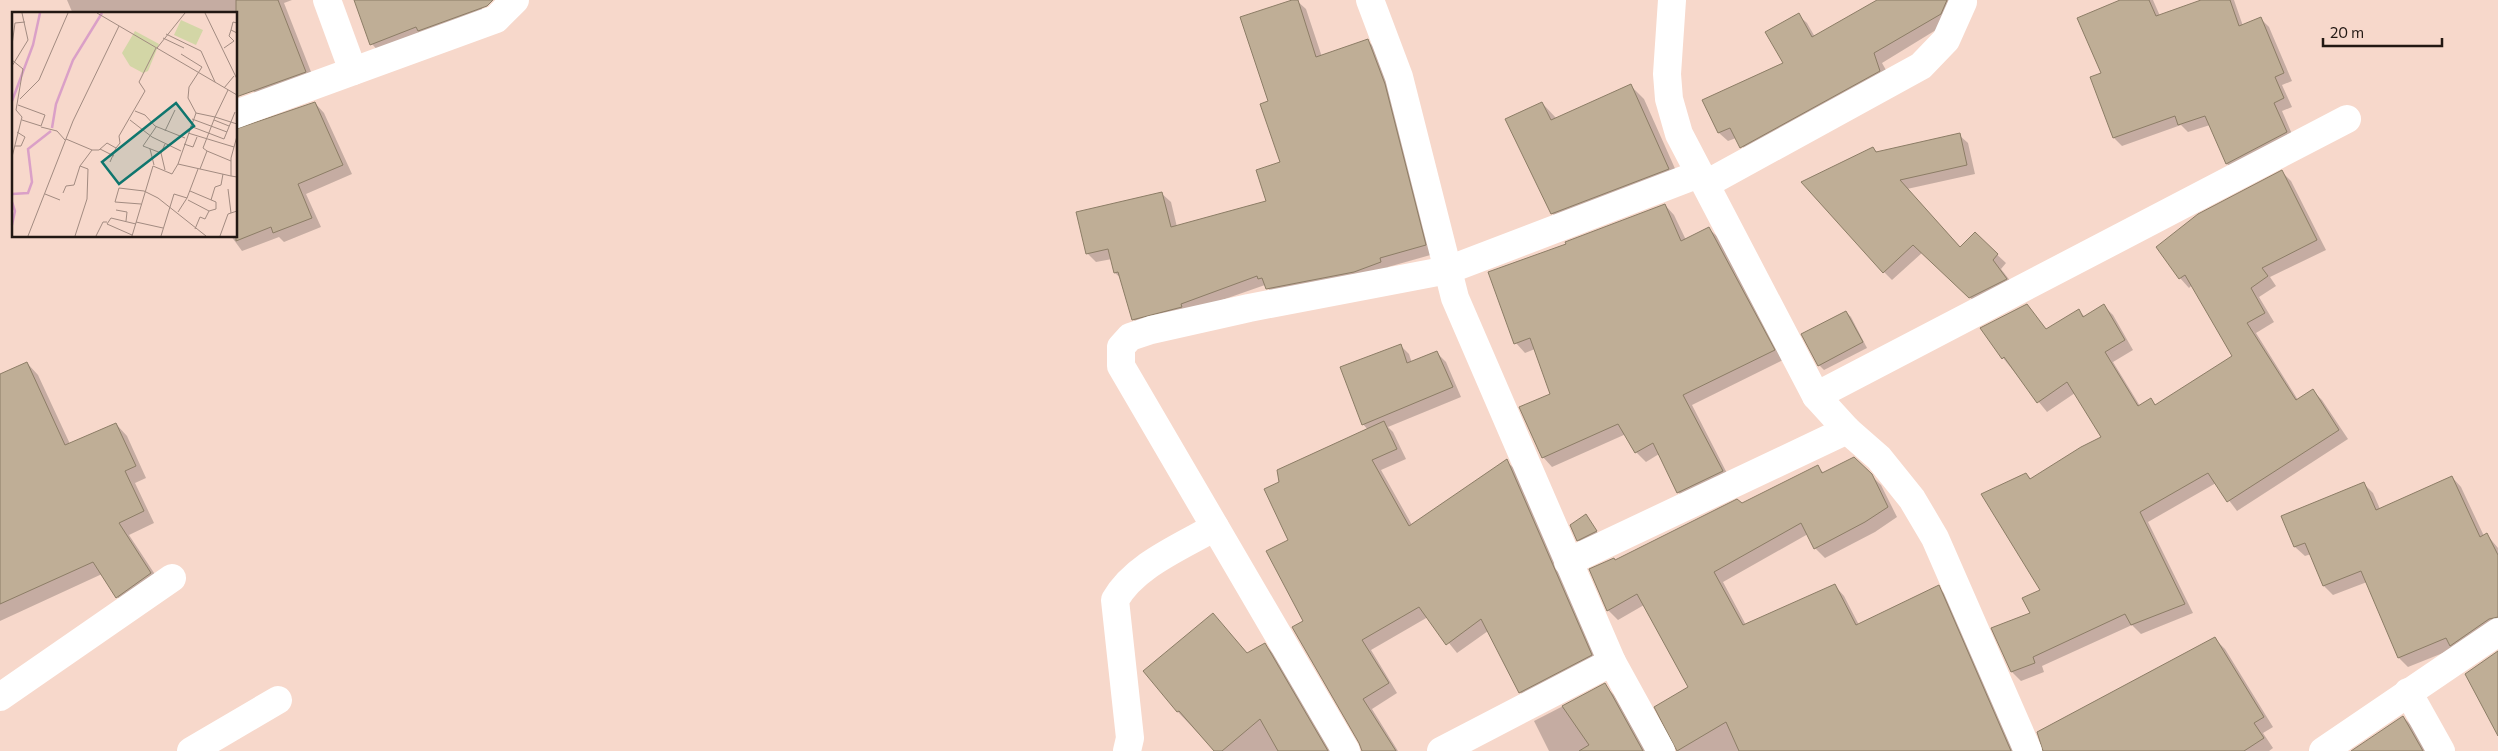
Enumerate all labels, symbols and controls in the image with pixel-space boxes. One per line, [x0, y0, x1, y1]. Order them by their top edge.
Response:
inset map [12, 12, 238, 238]
scale bar [2323, 15, 2442, 47]
text: 20 m [2330, 23, 2364, 41]

